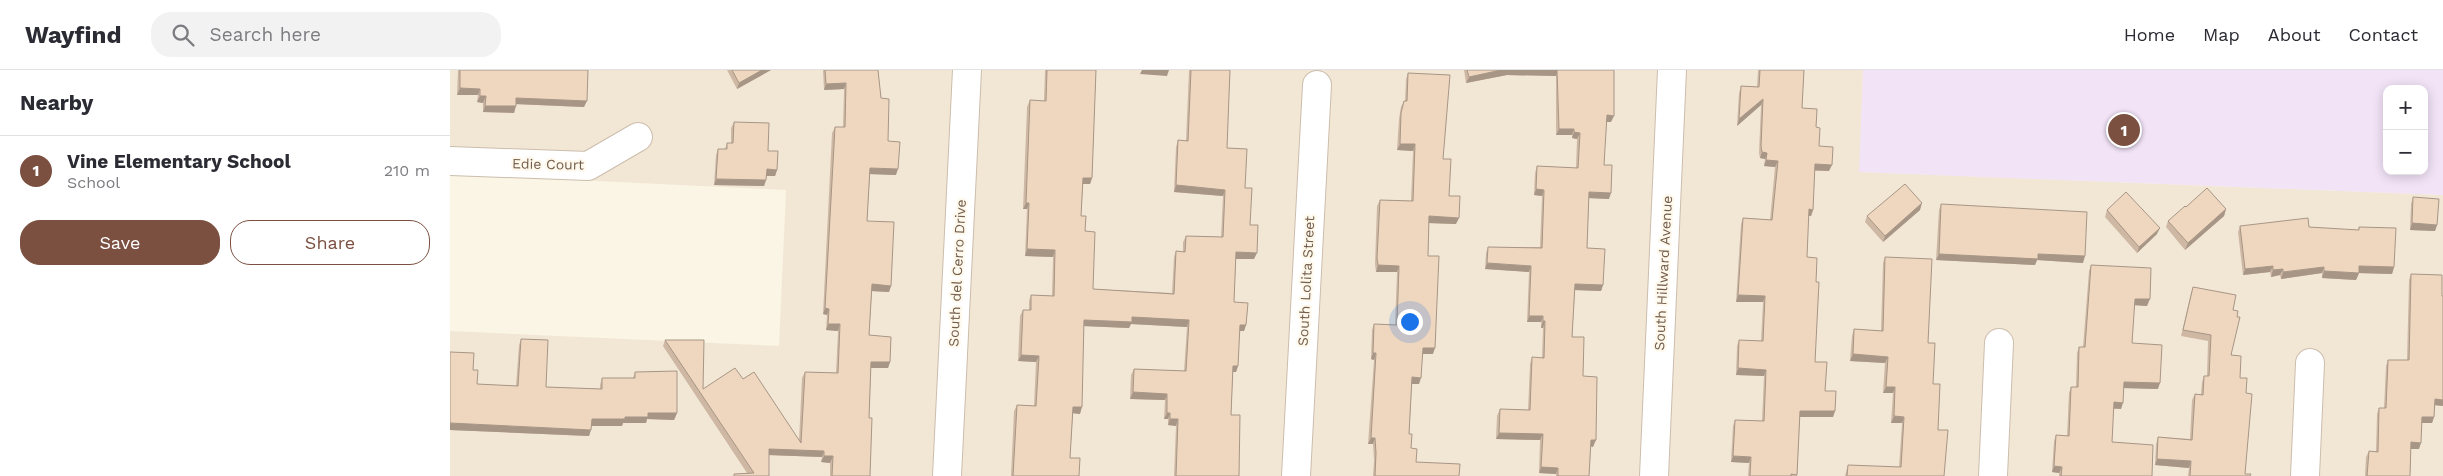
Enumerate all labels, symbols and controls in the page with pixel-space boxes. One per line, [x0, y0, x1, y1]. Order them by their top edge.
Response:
search box [151, 12, 501, 57]
text: Wayfind [25, 21, 121, 49]
icon: search [169, 21, 197, 49]
text: Search here [209, 23, 321, 46]
text: Home [2124, 24, 2175, 45]
text: Map [2203, 24, 2240, 45]
text: About [2268, 24, 2320, 45]
text: Contact [2348, 24, 2418, 45]
map controls [2383, 85, 2428, 175]
button: + [2383, 85, 2428, 130]
text: Nearby [20, 90, 93, 115]
pin: 1 [2108, 111, 2140, 149]
button: − [2383, 130, 2428, 175]
text: Vine Elementary School [67, 150, 291, 173]
street label: Edie Court [512, 155, 584, 173]
text: 1 [33, 161, 39, 180]
text: 210 m [384, 161, 430, 180]
text: School [67, 173, 120, 192]
street label: South Hillward Avenue [1651, 195, 1675, 351]
street label: South del Cerro Drive [945, 199, 969, 347]
street label: South Lolita Street [1295, 215, 1317, 346]
button: Save [20, 220, 220, 265]
button: Share [230, 220, 430, 265]
your location [1397, 309, 1423, 335]

